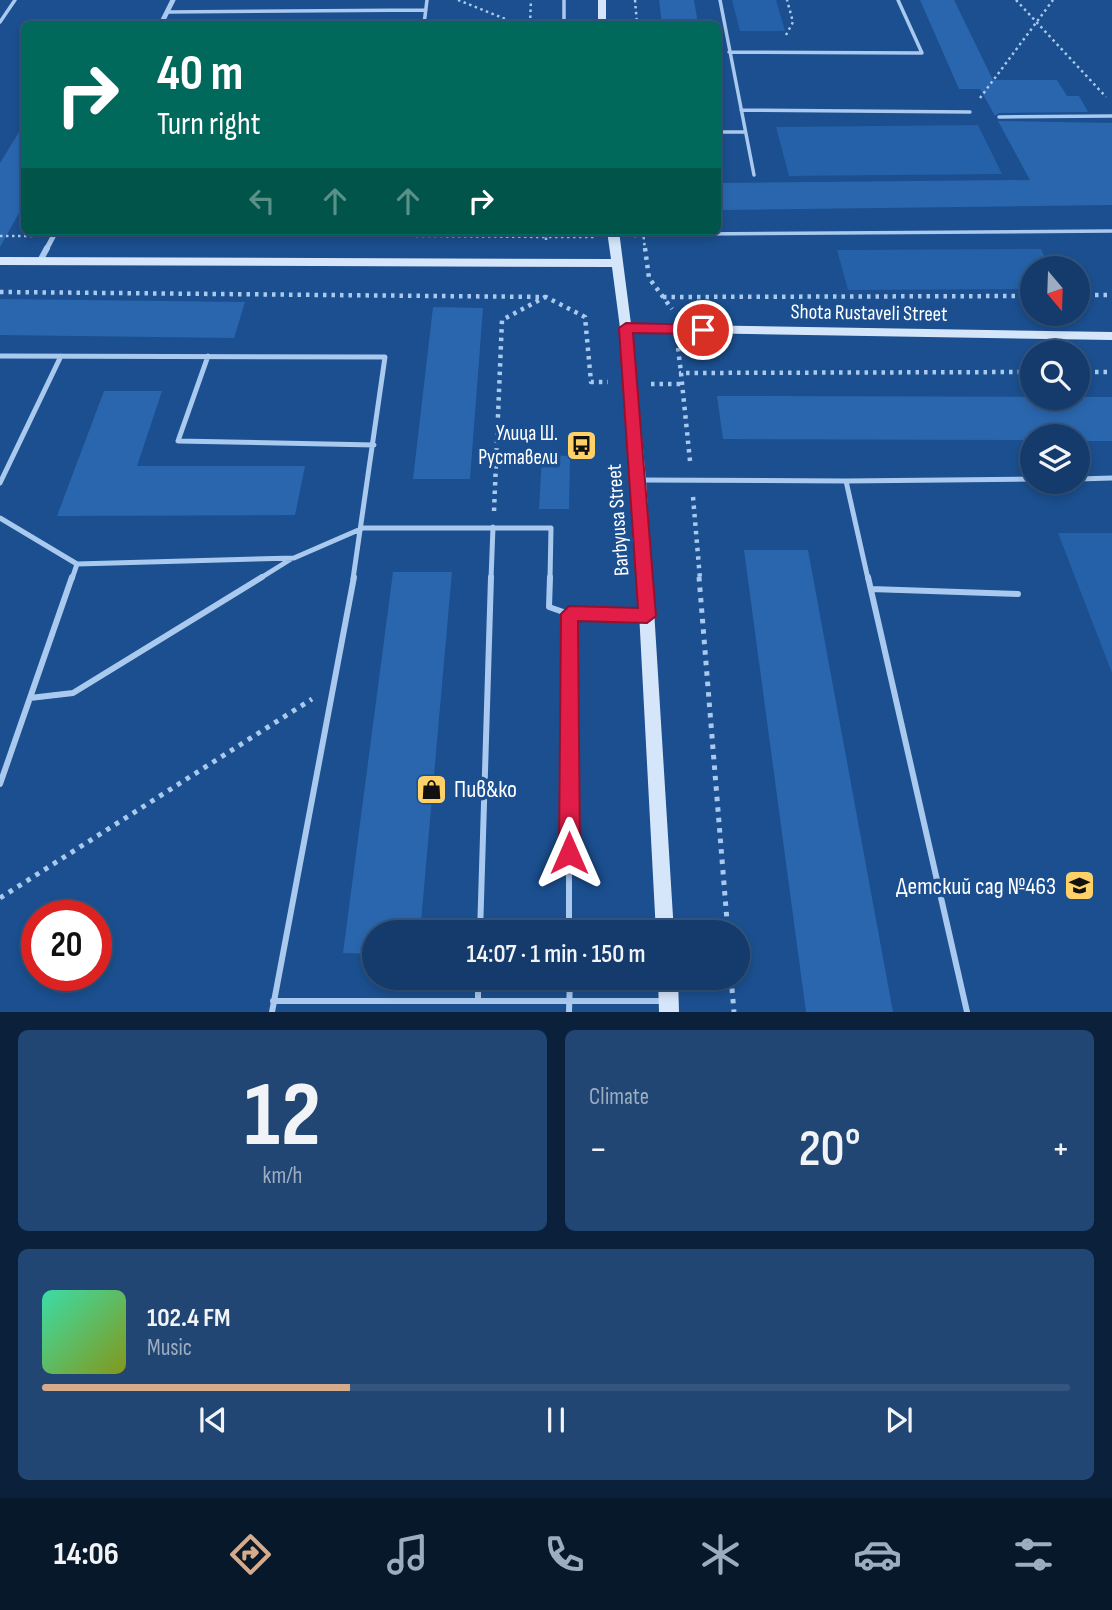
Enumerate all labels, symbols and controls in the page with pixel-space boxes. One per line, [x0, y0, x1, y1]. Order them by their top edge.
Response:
text: 40 m [157, 45, 243, 104]
icon: right [42, 49, 133, 140]
text: Turn right [157, 105, 261, 144]
icon: left [243, 182, 281, 220]
icon: ahead [316, 182, 354, 220]
icon: ahead [389, 182, 427, 220]
icon: right [462, 182, 500, 220]
north arrow [1020, 256, 1090, 326]
map controls [1020, 256, 1090, 494]
street label: Shota Rustaveli Street [790, 299, 948, 327]
pin [673, 300, 733, 360]
icon: arrive [684, 311, 722, 349]
button: search [1020, 340, 1090, 410]
place label: Улица Ш. Руставели [478, 421, 558, 470]
button: layers [1020, 424, 1090, 494]
bus stop icon: Улица Ш. Руставели [564, 428, 598, 462]
street label: Barbyusa Street [602, 463, 634, 577]
shop icon: Пив&ко [414, 772, 448, 806]
place label: Пив&ко [454, 775, 517, 804]
position arrow [532, 816, 606, 890]
school or university icon: Детский сад №463 [1062, 869, 1096, 903]
place label: Детский сад №463 [896, 872, 1056, 901]
speed limit sign: 20 [21, 900, 112, 991]
text: 14:07 · 1 min · 150 m [467, 939, 645, 970]
text: 12 [244, 1062, 321, 1171]
text: Climate [589, 1083, 649, 1111]
text: 20° [798, 1118, 861, 1181]
text: − [589, 1127, 608, 1172]
text: + [1051, 1127, 1070, 1172]
text: km/h [263, 1162, 302, 1190]
text: 102.4 FM [147, 1303, 230, 1334]
text: Music [147, 1334, 192, 1362]
icon: previous [194, 1401, 232, 1439]
icon: pause [537, 1401, 575, 1439]
icon: next [880, 1401, 918, 1439]
icon: directions [226, 1530, 275, 1579]
icon: music [383, 1530, 432, 1579]
icon: phone [540, 1530, 589, 1579]
icon: climate [696, 1530, 745, 1579]
icon: car [853, 1530, 902, 1579]
icon: filters [1009, 1530, 1058, 1579]
text: 14:06 [54, 1535, 119, 1574]

